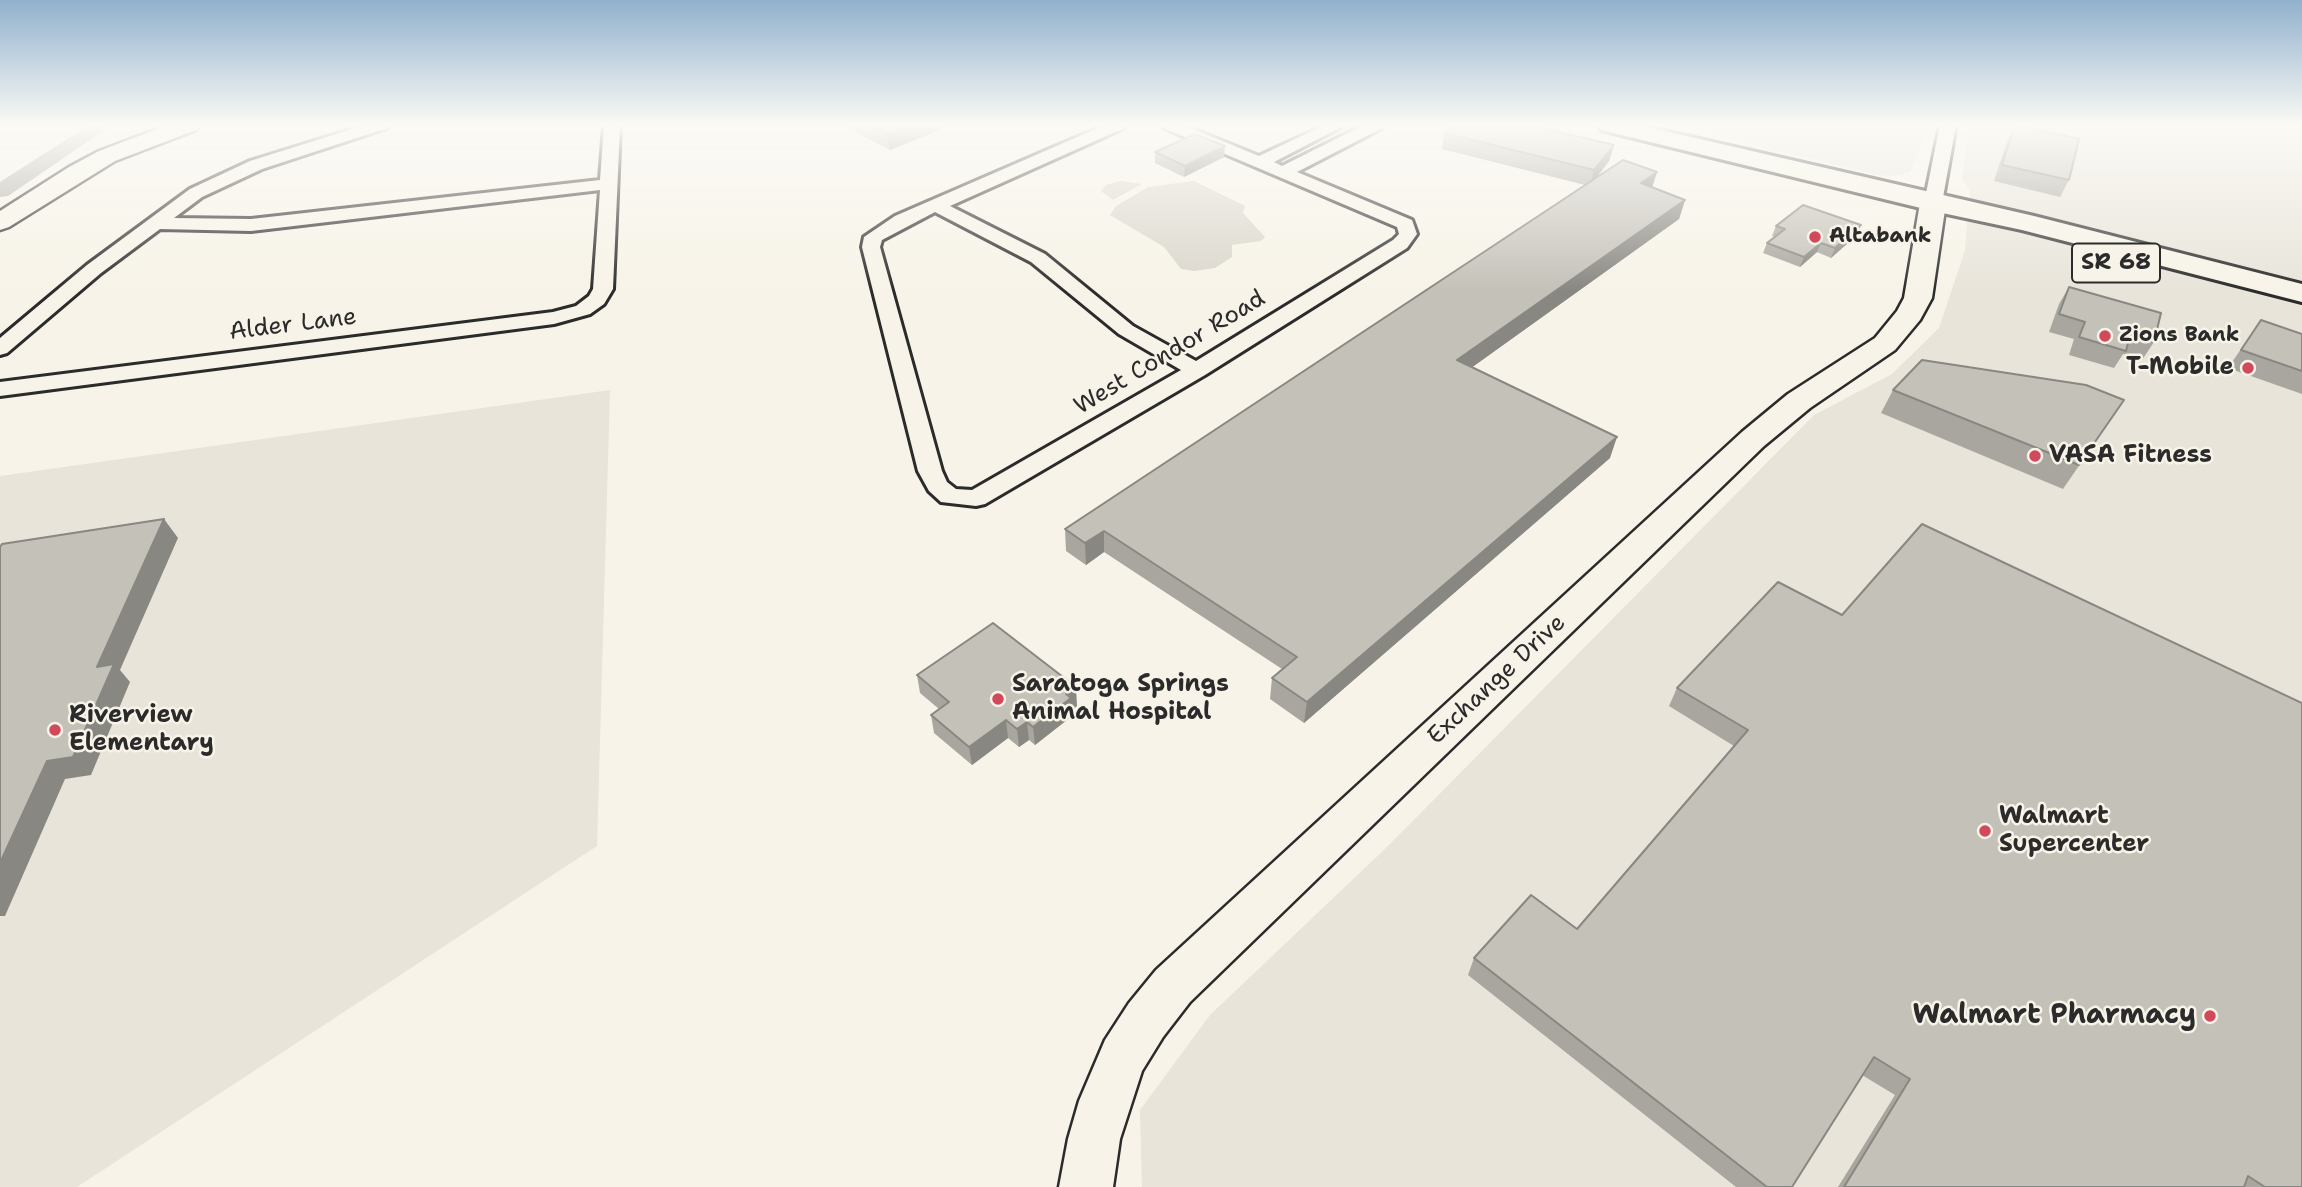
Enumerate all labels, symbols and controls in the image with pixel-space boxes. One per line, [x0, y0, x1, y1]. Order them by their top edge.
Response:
place label: Altabank [1829, 224, 1932, 250]
marker: Altabank [1807, 229, 1823, 245]
road number: SR 68 [2072, 244, 2160, 282]
street label: West Condor Road [1069, 285, 1271, 421]
street label: Alder Lane [228, 303, 358, 347]
place label: Zions Bank [2119, 323, 2240, 349]
marker: Zions Bank [2097, 328, 2113, 344]
place label: T-Mobile [2126, 354, 2234, 382]
marker: T-Mobile [2240, 360, 2256, 376]
place label: VASA Fitness [2049, 442, 2212, 470]
marker: VASA Fitness [2027, 448, 2043, 464]
street label: Exchange Drive [1422, 609, 1572, 751]
place label: Saratoga Springs Animal Hospital [1012, 671, 1229, 727]
marker: Saratoga Springs Animal Hospital [990, 691, 1006, 707]
place label: Riverview Elementary [69, 702, 214, 758]
marker: Riverview Elementary [47, 722, 63, 738]
place label: Walmart Supercenter [1999, 803, 2149, 859]
marker: Walmart Supercenter [1977, 823, 1993, 839]
place label: Walmart Pharmacy [1912, 999, 2196, 1033]
marker: Walmart Pharmacy [2202, 1008, 2218, 1024]

